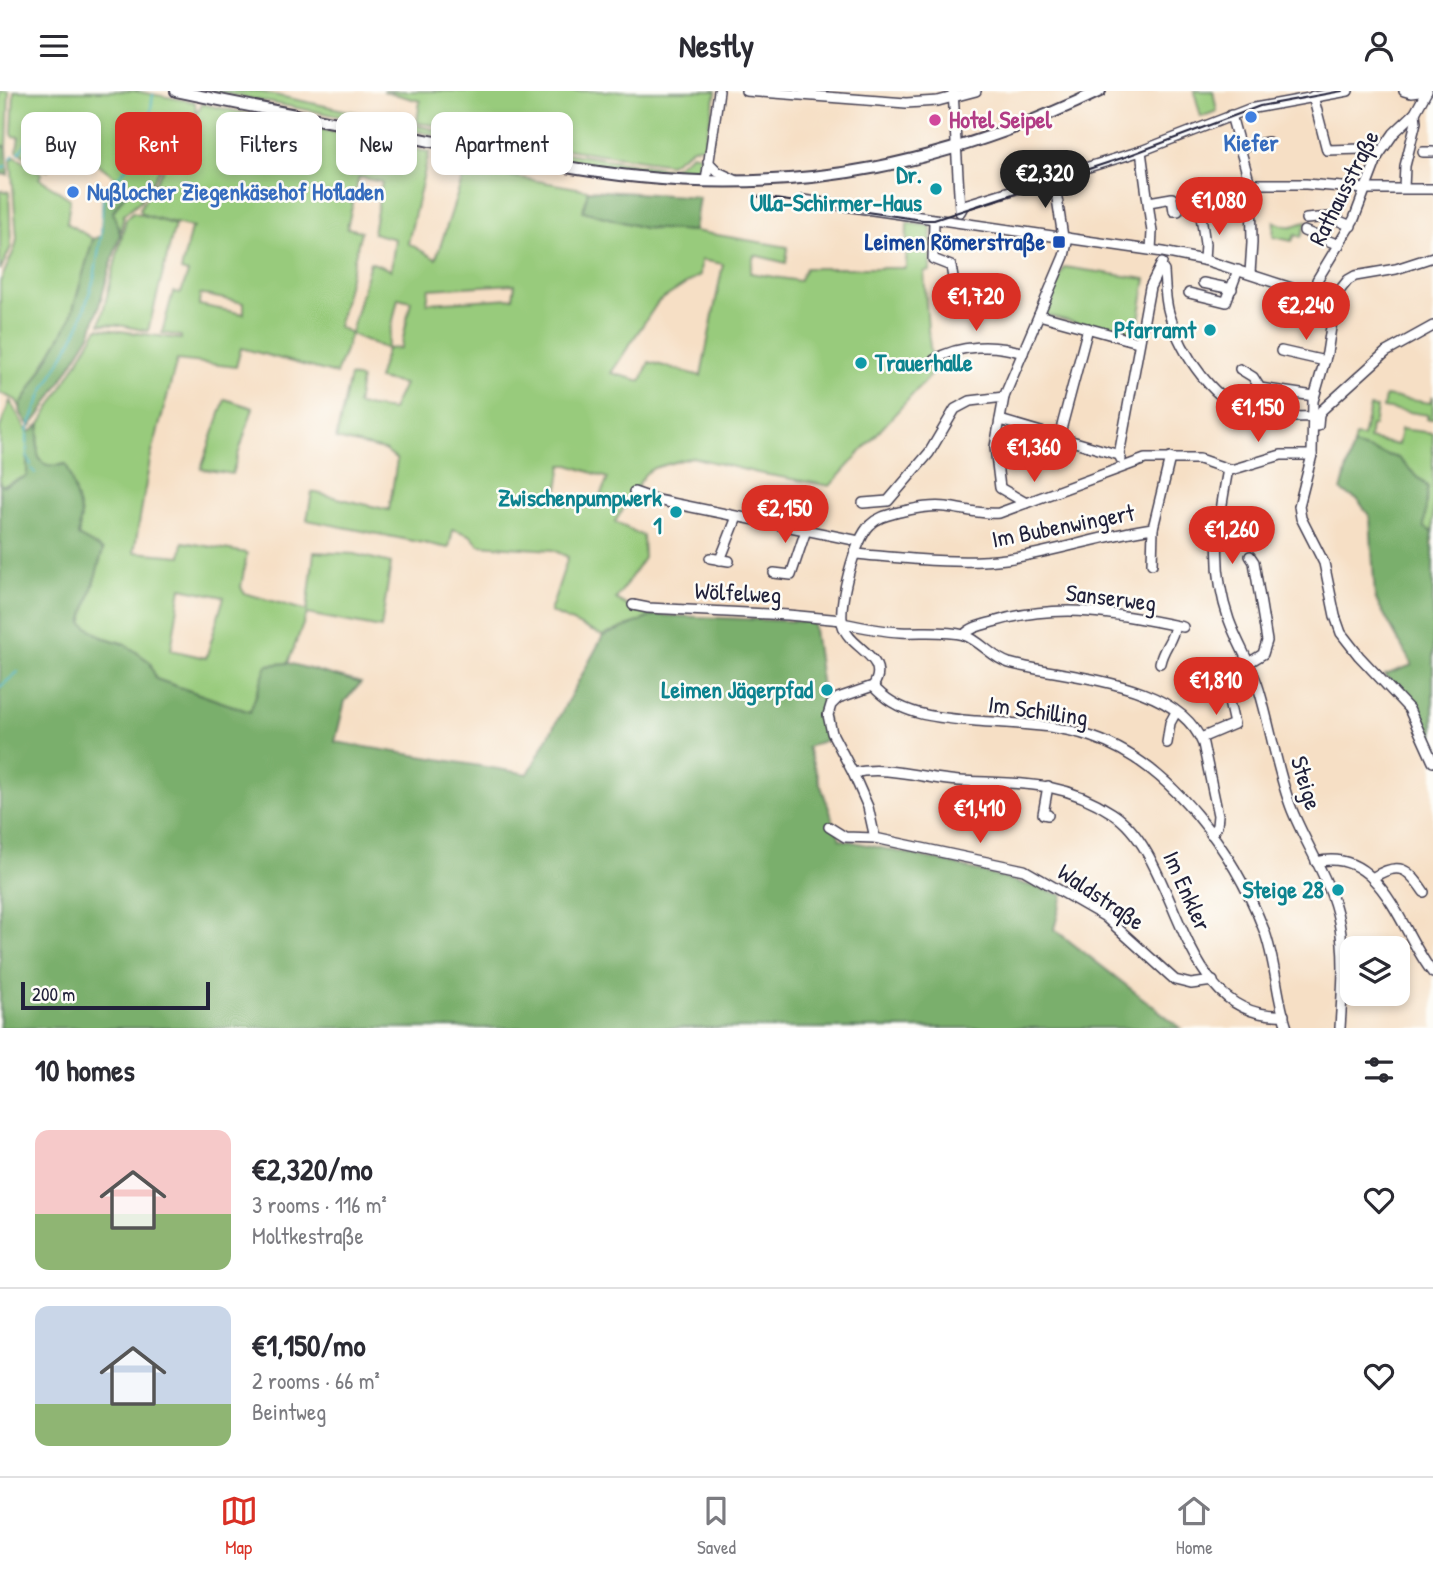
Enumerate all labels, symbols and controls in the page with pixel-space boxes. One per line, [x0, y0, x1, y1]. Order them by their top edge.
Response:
text: Nestly [679, 24, 754, 67]
icon: menu [35, 27, 73, 65]
icon: person [1360, 27, 1398, 65]
place label: Hotel Seipel [949, 103, 1052, 136]
marker: Kiefer [1243, 109, 1259, 125]
chip: Buy [21, 112, 101, 175]
chip: Rent [115, 112, 202, 175]
chip: Filters [216, 112, 322, 175]
chip: New [336, 112, 417, 175]
chip: Apartment [431, 112, 573, 175]
marker: Hotel Seipel [927, 112, 943, 128]
street label: Rathausstraße [1300, 124, 1386, 251]
place label: Kiefer [1224, 126, 1279, 158]
pin: €2,320 [988, 151, 1102, 210]
text: €2,320 [1016, 157, 1074, 188]
place label: Dr. Ulla-Schirmer-Haus [750, 158, 922, 218]
place label: Nußlocher Ziegenkäsehof Hofladen [87, 175, 385, 208]
pin: €1,080 [1162, 177, 1276, 237]
marker: Dr. Ulla-Schirmer-Haus [928, 181, 944, 197]
marker: Nußlocher Ziegenkäsehof Hofladen [65, 184, 81, 200]
text: €1,080 [1192, 184, 1246, 215]
place label: Leimen Römerstraße [865, 225, 1045, 258]
marker: Leimen Römerstraße [1051, 234, 1067, 250]
pin: €1,720 [919, 273, 1033, 333]
text: €1,720 [948, 280, 1004, 311]
pin: €2,240 [1249, 282, 1363, 342]
text: €2,240 [1278, 289, 1334, 320]
place label: Pfarramt [1114, 313, 1197, 345]
marker: Pfarramt [1202, 322, 1218, 338]
place label: Trauerhalle [874, 346, 973, 378]
marker: Trauerhalle [853, 355, 869, 371]
pin: €1,150 [1201, 385, 1315, 444]
text: €1,150 [1232, 391, 1284, 422]
pin: €1,360 [977, 425, 1091, 484]
text: €1,360 [1007, 431, 1061, 462]
place label: Zwischenpumpwerk 1 [498, 481, 662, 541]
pin: €2,150 [728, 485, 842, 545]
text: €2,150 [758, 492, 812, 523]
street label: Im Bubenwingert [989, 495, 1138, 555]
marker: Zwischenpumpwerk 1 [668, 504, 684, 520]
pin: €1,260 [1175, 507, 1289, 566]
text: €1,260 [1205, 513, 1259, 544]
street label: Wölfelweg [694, 574, 782, 610]
street label: Sanserweg [1064, 576, 1158, 618]
pin: €1,810 [1159, 657, 1273, 717]
text: €1,810 [1190, 664, 1242, 695]
place label: Leimen Jägerpfad [661, 673, 814, 706]
marker: Leimen Jägerpfad [819, 682, 835, 698]
street label: Im Schilling [986, 687, 1090, 733]
street label: Steige [1284, 752, 1330, 814]
pin: €1,410 [923, 785, 1037, 845]
text: €1,410 [954, 792, 1006, 823]
street label: Im Enkler [1156, 846, 1220, 936]
street label: Waldstraße [1052, 855, 1152, 937]
place label: Steige 28 [1242, 873, 1325, 906]
marker: Steige 28 [1330, 882, 1346, 898]
map controls [1340, 936, 1410, 1006]
button: layers [1340, 936, 1410, 1006]
scale bar [21, 979, 210, 1011]
text: 200 m [32, 981, 75, 1007]
text: 10 homes [35, 1050, 135, 1090]
icon: filters [1360, 1051, 1398, 1089]
text: €2,320/mo [252, 1149, 373, 1189]
icon: home [91, 1158, 175, 1242]
icon: heart [1360, 1181, 1398, 1219]
text: 3 rooms · 116 m² [252, 1189, 387, 1220]
text: Moltkestraße [252, 1220, 364, 1251]
text: €1,150/mo [252, 1325, 366, 1365]
icon: home [91, 1334, 175, 1418]
icon: heart [1360, 1357, 1398, 1395]
text: 2 rooms · 66 m² [252, 1365, 380, 1396]
text: Beintweg [252, 1396, 326, 1427]
tab: Map [220, 1492, 258, 1560]
tab: Saved [697, 1492, 736, 1560]
tab: Home [1175, 1492, 1213, 1560]

